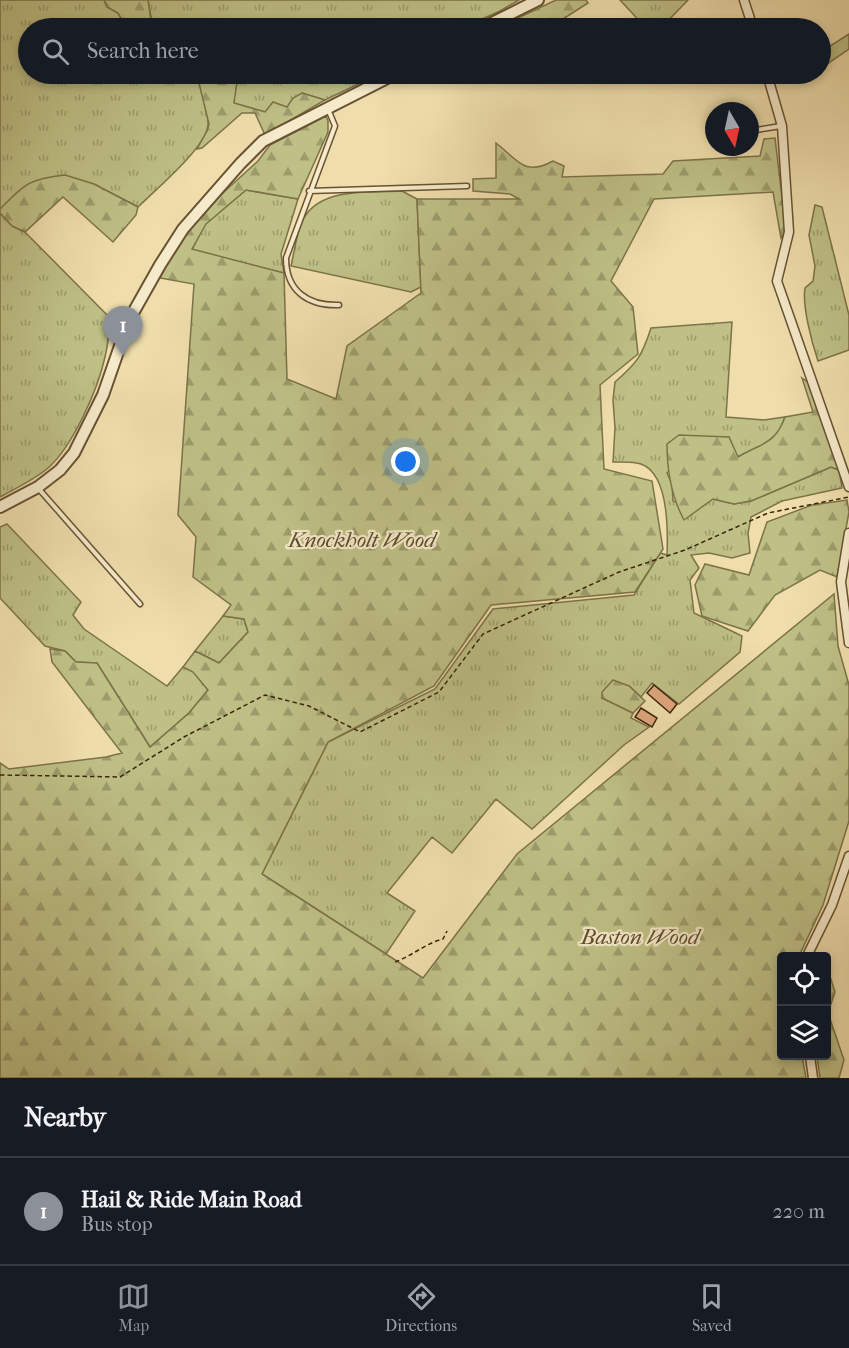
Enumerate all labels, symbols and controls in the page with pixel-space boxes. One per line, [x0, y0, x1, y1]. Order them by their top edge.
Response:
search box [18, 18, 831, 84]
icon: search [39, 35, 72, 68]
text: Search here [87, 38, 199, 64]
north arrow [705, 102, 759, 156]
pin: 1 [104, 306, 142, 356]
your location [391, 447, 420, 476]
park label: Knockholt Wood [287, 527, 438, 553]
park label: Baston Wood [580, 924, 702, 950]
map controls [777, 952, 831, 1060]
button: locate [777, 952, 831, 1006]
button: layers [777, 1006, 831, 1060]
text: Nearby [24, 1102, 106, 1133]
text: Hail & Ride Main Road [81, 1187, 302, 1213]
text: 1 [40, 1200, 47, 1223]
text: 220 m [772, 1200, 825, 1223]
text: Bus stop [81, 1213, 153, 1236]
tab: Map [117, 1280, 150, 1335]
tab: Directions [385, 1280, 457, 1335]
tab: Saved [692, 1280, 732, 1335]

